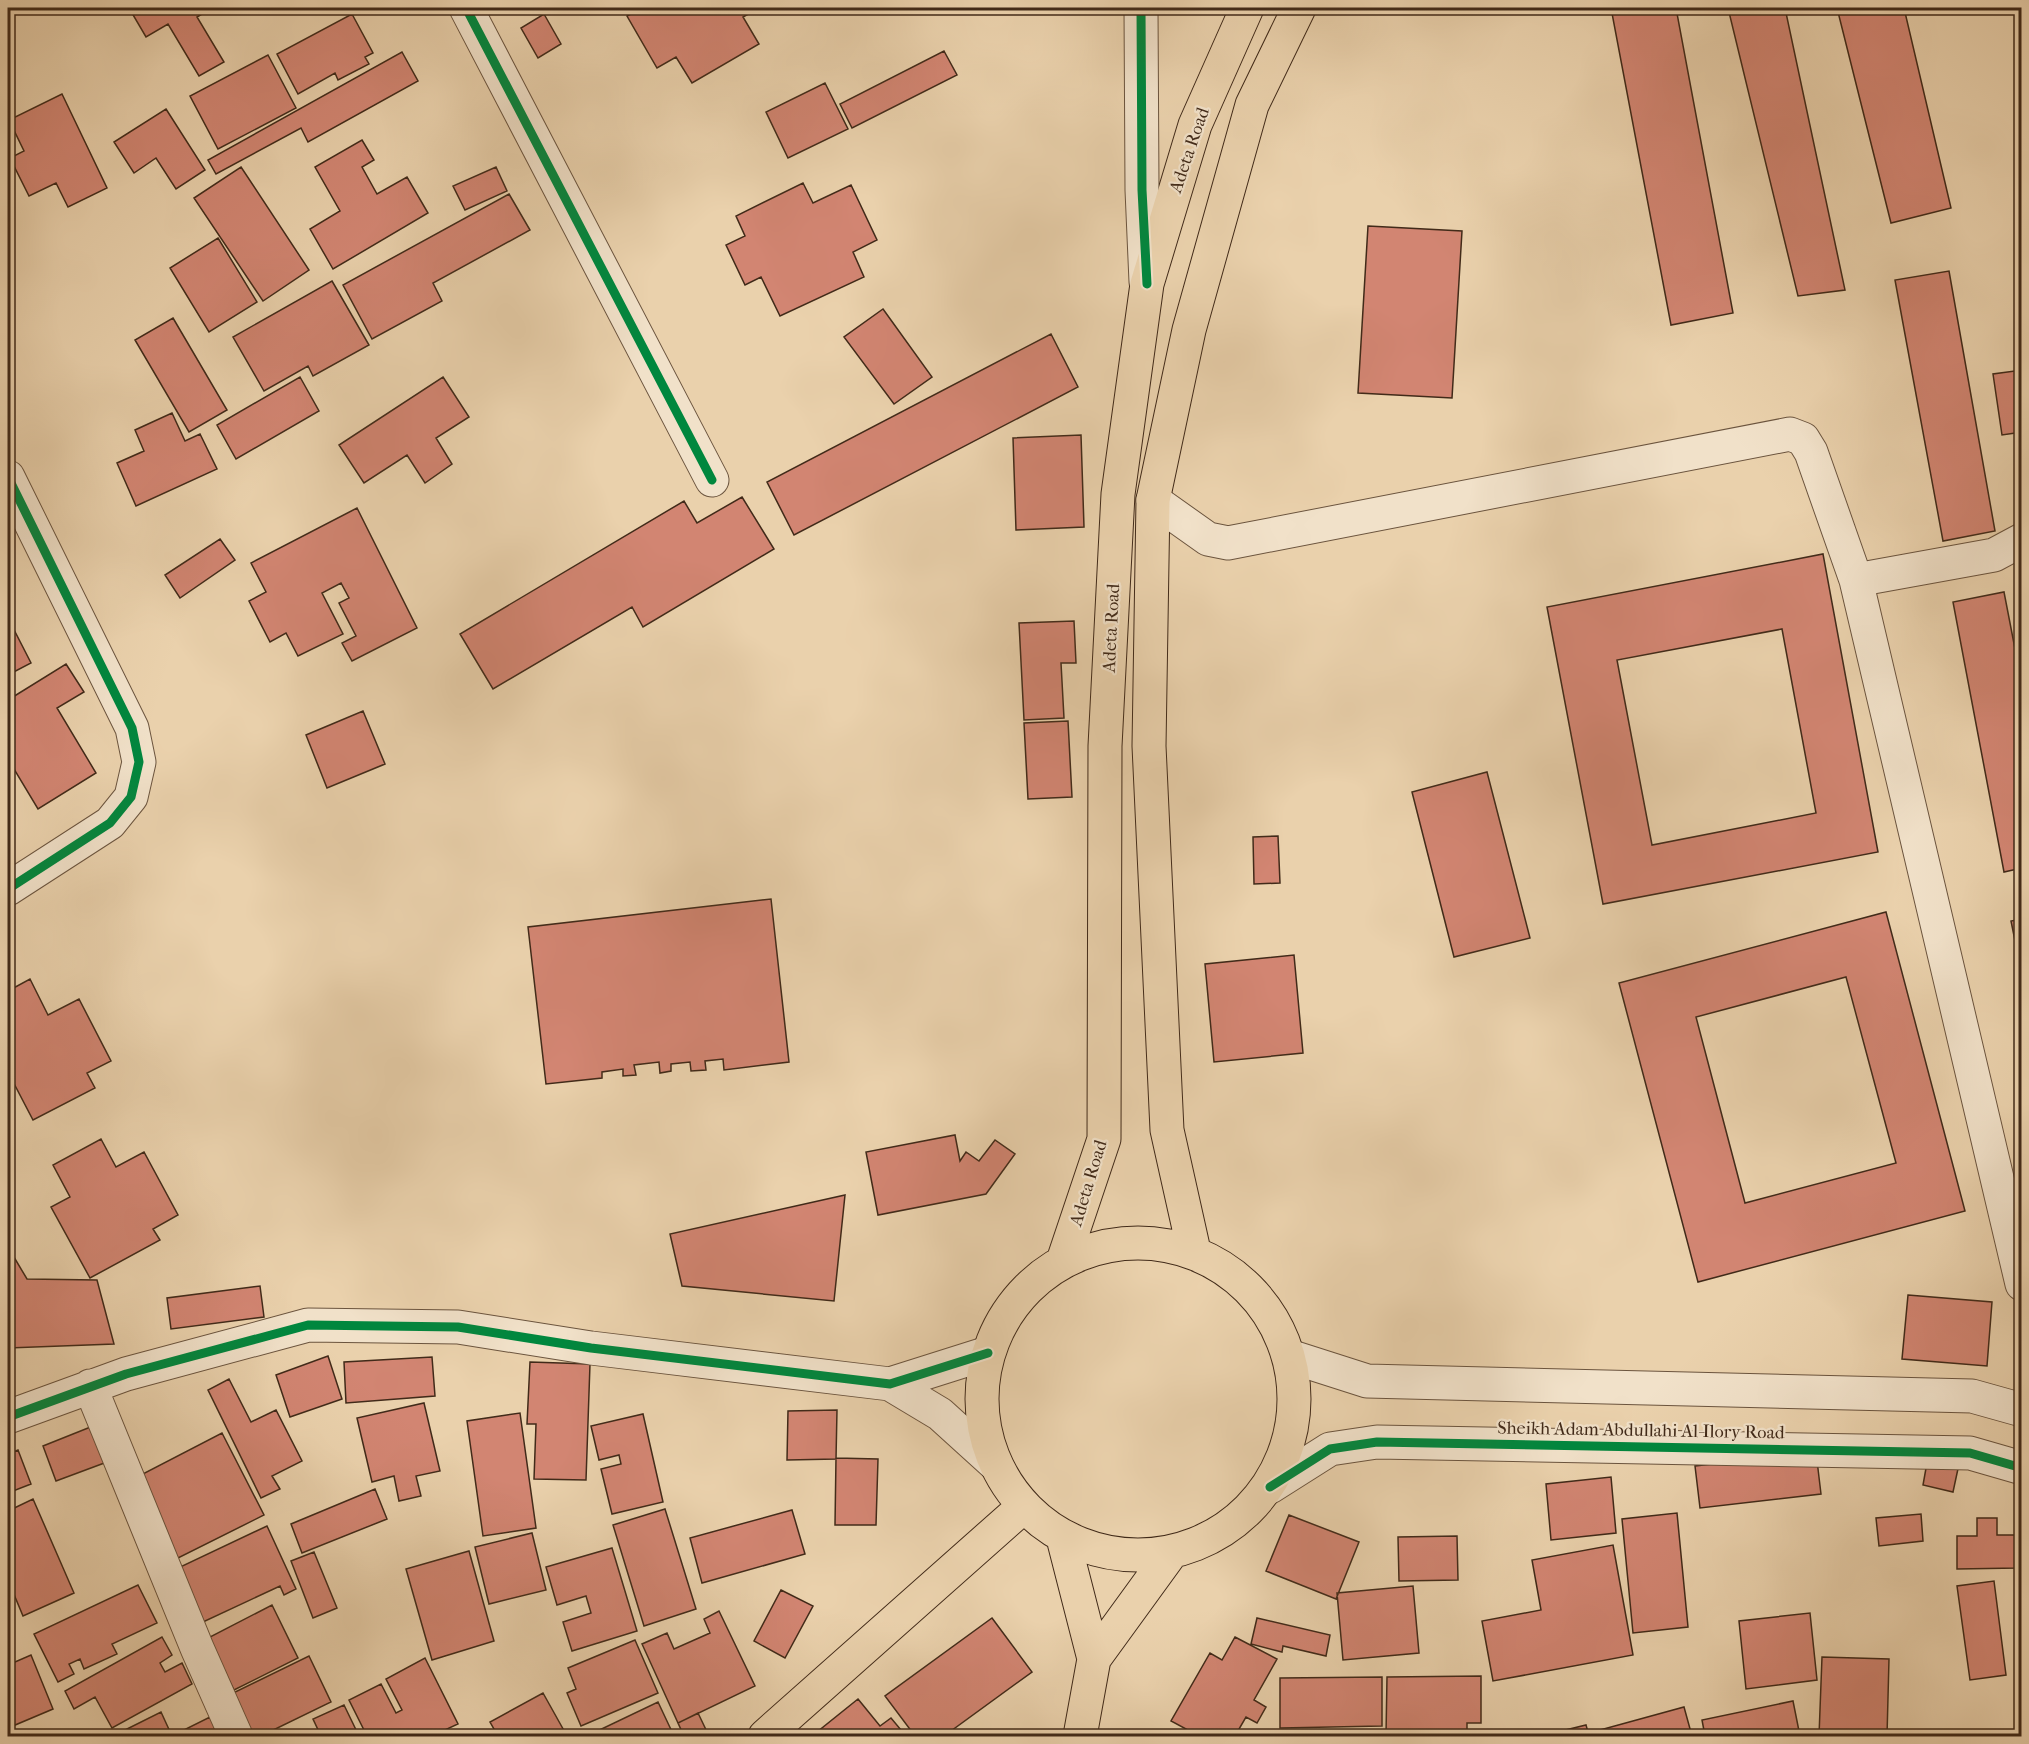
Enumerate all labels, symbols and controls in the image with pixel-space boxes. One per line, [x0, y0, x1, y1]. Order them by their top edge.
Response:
street label: Adeta Road [1165, 104, 1214, 197]
street label: Adeta Road [1099, 583, 1124, 674]
street label: Adeta Road [1065, 1137, 1112, 1230]
street label: Sheikh Adam Abdullahi Al-Ilory Road [1497, 1417, 1785, 1444]

